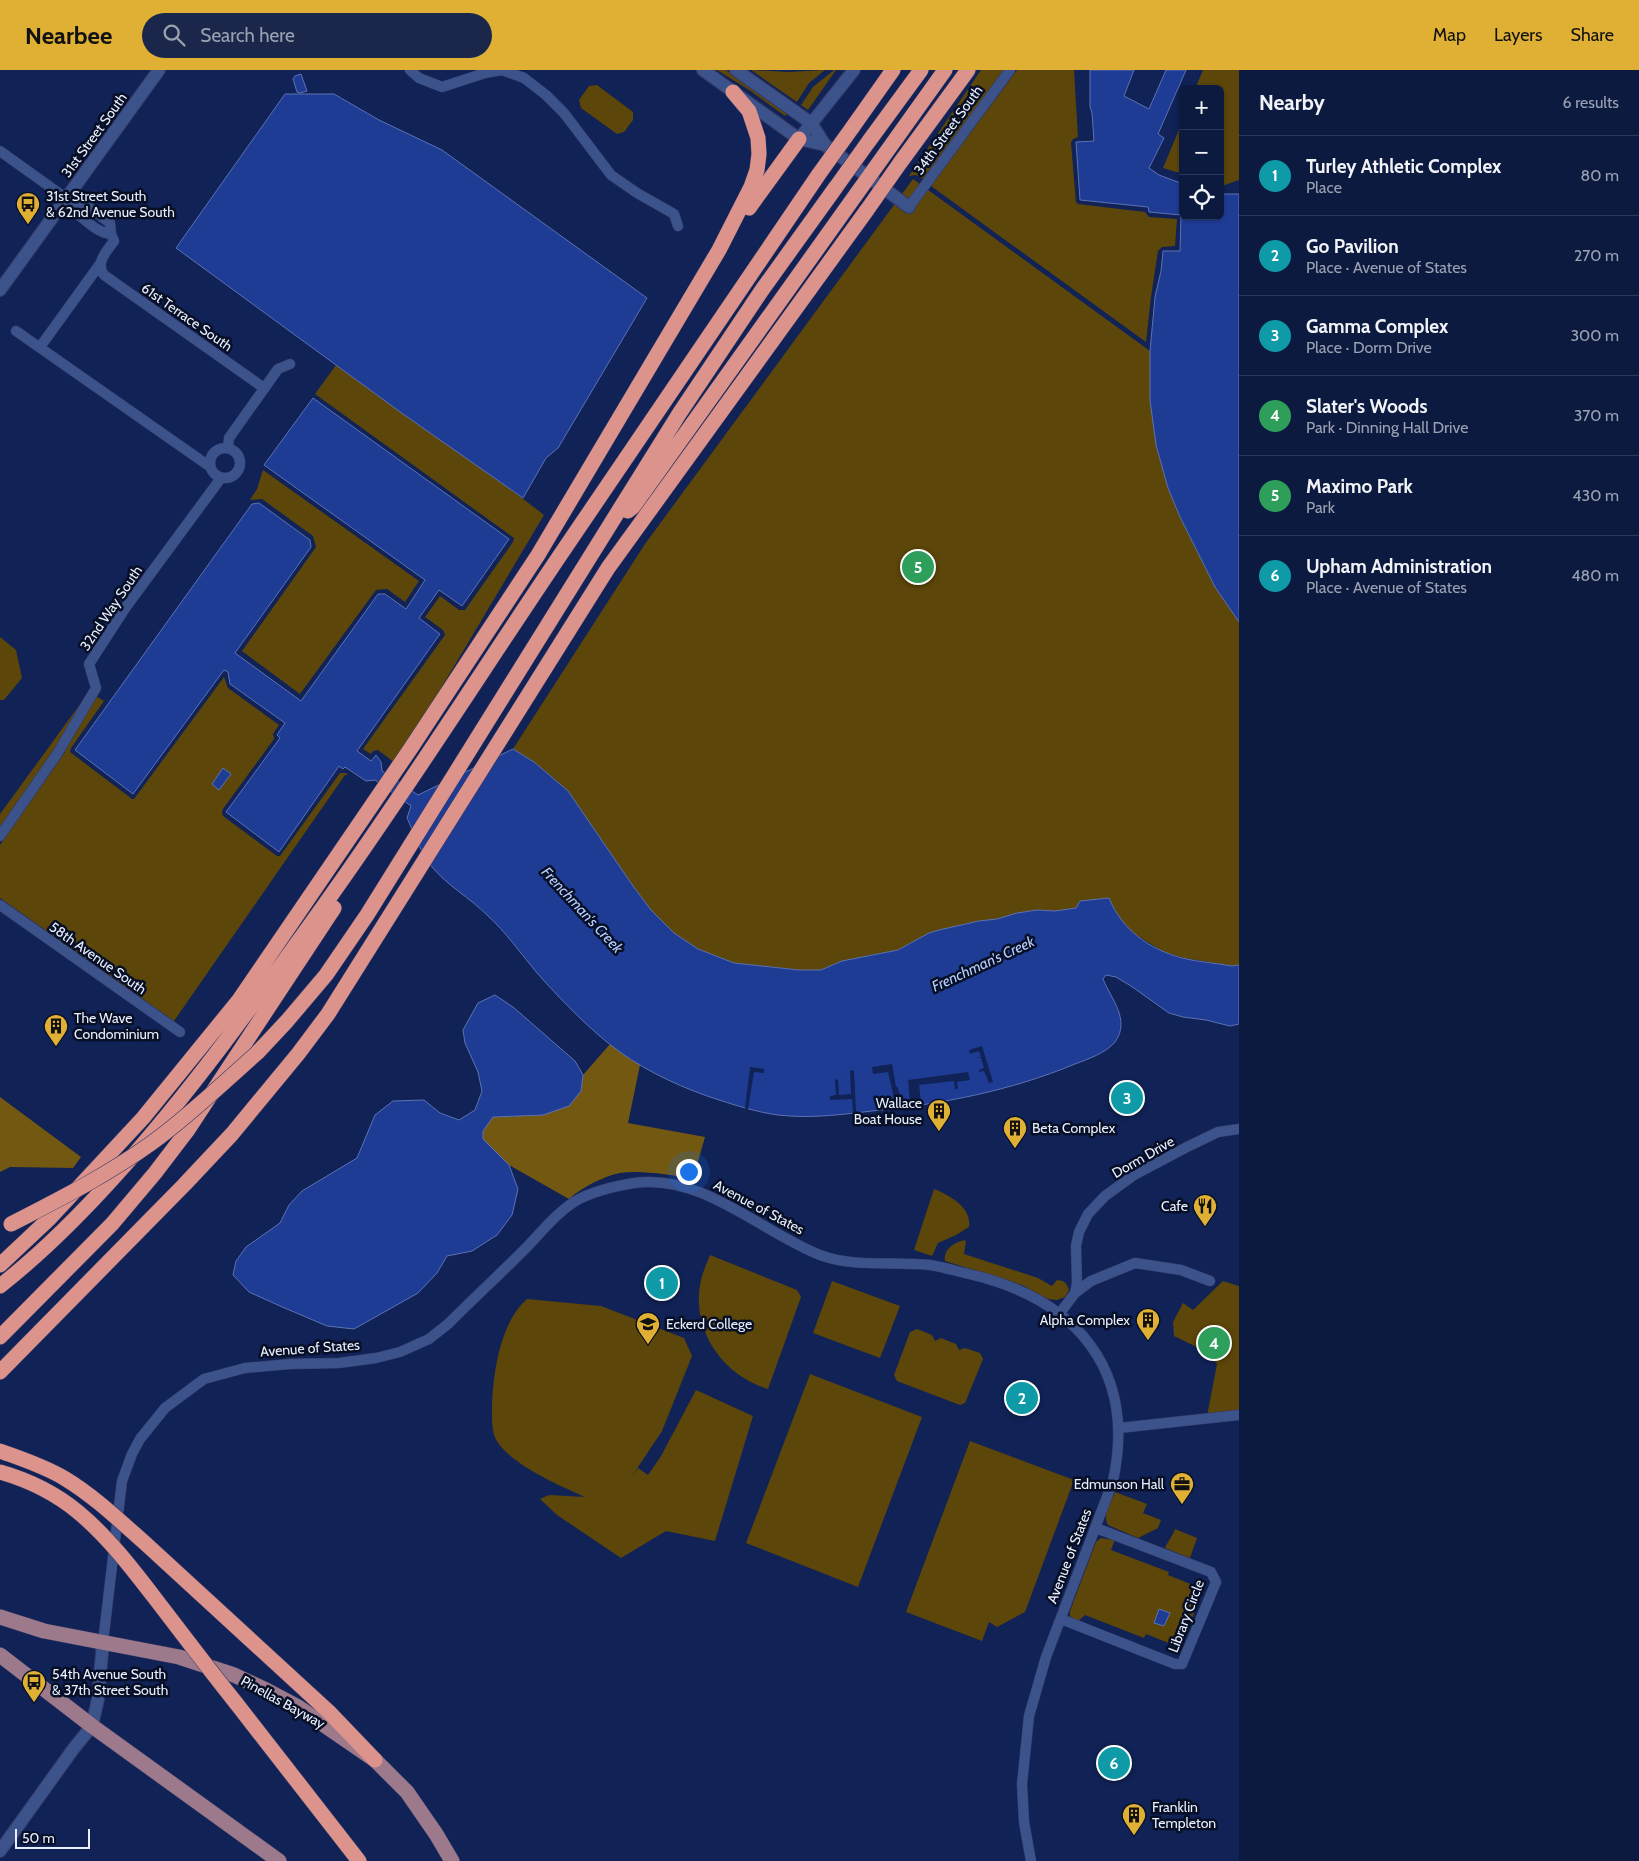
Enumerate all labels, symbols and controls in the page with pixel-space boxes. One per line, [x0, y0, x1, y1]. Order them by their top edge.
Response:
search box [142, 13, 492, 58]
text: Nearbee [25, 21, 112, 50]
icon: search [160, 21, 188, 49]
text: Search here [200, 24, 295, 47]
text: Map [1433, 24, 1466, 46]
text: Layers [1494, 24, 1543, 46]
text: Share [1571, 24, 1614, 46]
street label: 34th Street South [910, 82, 986, 178]
map controls [1179, 85, 1224, 220]
button: + [1179, 85, 1224, 130]
street label: 31st Street South [57, 89, 131, 181]
text: Nearby [1259, 90, 1325, 115]
text: 6 results [1563, 93, 1619, 112]
button: − [1179, 130, 1224, 175]
text: Turley Athletic Complex [1306, 155, 1501, 178]
text: 1 [1272, 166, 1278, 185]
text: 80 m [1581, 166, 1619, 185]
button: locate [1179, 175, 1224, 220]
text: Place [1306, 178, 1342, 197]
place label: 31st Street South & 62nd Avenue South [46, 187, 175, 221]
bus stop icon: 31st Street South & 62nd Avenue South [15, 191, 41, 225]
text: Go Pavilion [1306, 235, 1399, 258]
text: 2 [1271, 246, 1279, 265]
text: 270 m [1574, 246, 1619, 265]
text: Place · Avenue of States [1306, 258, 1467, 277]
street label: 61st Terrace South [138, 279, 236, 355]
text: Gamma Complex [1306, 315, 1448, 338]
text: 3 [1271, 326, 1279, 345]
text: 300 m [1570, 326, 1619, 345]
text: Place · Dorm Drive [1306, 338, 1432, 357]
text: Slater's Woods [1306, 395, 1428, 418]
text: 4 [1270, 406, 1280, 425]
text: 370 m [1574, 406, 1619, 425]
text: Park · Dinning Hall Drive [1306, 418, 1468, 437]
text: Maximo Park [1306, 475, 1413, 498]
text: 5 [1271, 486, 1279, 505]
text: 430 m [1572, 486, 1619, 505]
text: Park [1306, 498, 1335, 517]
pin: 5 [902, 548, 934, 586]
text: Upham Administration [1306, 555, 1492, 578]
street label: 32nd Way South [76, 562, 146, 654]
text: 6 [1271, 566, 1280, 585]
text: 480 m [1571, 566, 1619, 585]
text: Place · Avenue of States [1306, 578, 1467, 597]
water label: Frenchman's Creek [537, 863, 627, 957]
street label: 58th Avenue South [46, 918, 150, 998]
water label: Frenchman's Creek [929, 932, 1038, 996]
place label: The Wave Condominium [74, 1009, 159, 1043]
building icon: The Wave Condominium [43, 1013, 69, 1047]
pin: 3 [1111, 1079, 1143, 1117]
place label: Wallace Boat House [854, 1094, 922, 1128]
building icon: Wallace Boat House [926, 1098, 952, 1132]
building icon: Beta Complex [1002, 1115, 1028, 1149]
place label: Beta Complex [1032, 1119, 1116, 1137]
street label: Dorm Drive [1109, 1132, 1177, 1182]
your location [676, 1159, 702, 1185]
street label: Avenue of States [711, 1176, 807, 1238]
restaurant icon: Cafe [1192, 1193, 1218, 1227]
place label: Cafe [1161, 1197, 1188, 1215]
pin: 1 [646, 1264, 678, 1302]
building icon: Alpha Complex [1135, 1307, 1161, 1341]
school or university icon: Eckerd College [635, 1311, 661, 1345]
place label: Alpha Complex [1040, 1311, 1130, 1329]
place label: Eckerd College [666, 1315, 752, 1333]
pin: 4 [1198, 1324, 1230, 1362]
street label: Avenue of States [260, 1336, 361, 1360]
pin: 2 [1006, 1379, 1038, 1417]
office icon: Edmunson Hall [1169, 1471, 1195, 1505]
place label: Edmunson Hall [1074, 1475, 1165, 1493]
street label: Avenue of States [1043, 1506, 1095, 1606]
street label: Library Circle [1164, 1577, 1208, 1655]
place label: 54th Avenue South & 37th Street South [52, 1665, 168, 1699]
bus stop icon: 54th Avenue South & 37th Street South [21, 1669, 47, 1703]
street label: Pinellas Bayway [238, 1671, 328, 1733]
pin: 6 [1098, 1744, 1130, 1782]
place label: Franklin Templeton [1152, 1798, 1216, 1832]
building icon: Franklin Templeton [1121, 1802, 1147, 1836]
scale bar [15, 1826, 90, 1849]
text: 50 m [22, 1829, 55, 1847]

